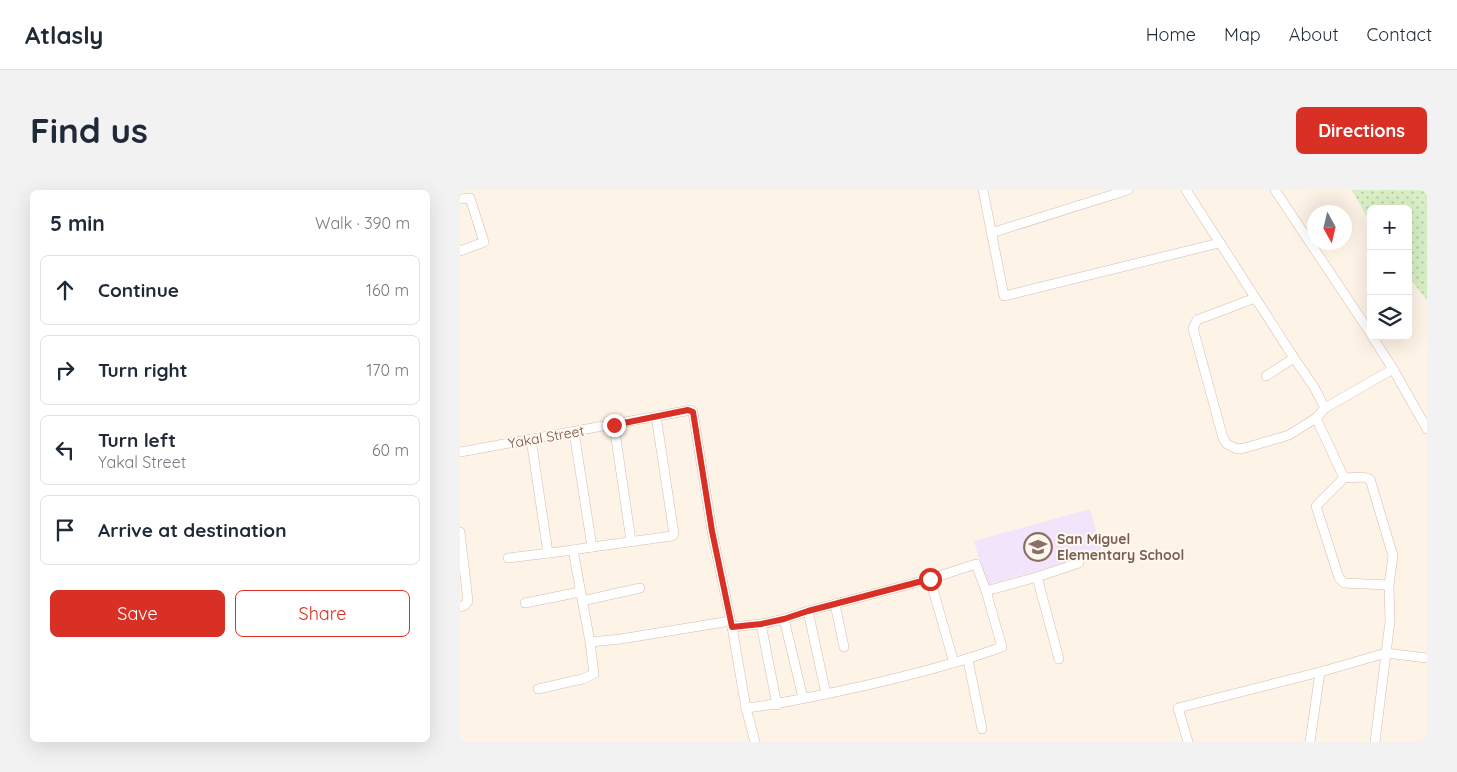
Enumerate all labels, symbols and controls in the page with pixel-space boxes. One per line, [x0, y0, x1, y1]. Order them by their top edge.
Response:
text: Atlasly [25, 20, 103, 50]
text: Home [1146, 23, 1196, 46]
text: Map [1224, 23, 1261, 46]
text: About [1289, 23, 1339, 46]
text: Contact [1367, 23, 1432, 46]
button: Directions [1296, 107, 1427, 154]
text: Find us [30, 108, 148, 152]
north arrow [1307, 205, 1352, 250]
map controls [1367, 205, 1412, 340]
button: + [1367, 205, 1412, 250]
text: 5 min [50, 210, 105, 236]
text: Walk · 390 m [315, 213, 410, 233]
button: − [1367, 250, 1412, 295]
icon: ahead [51, 276, 79, 304]
text: Continue [98, 278, 179, 302]
text: 160 m [366, 280, 409, 300]
button: layers [1367, 295, 1412, 340]
icon: right [51, 356, 79, 384]
text: Turn right [98, 358, 187, 382]
text: 170 m [366, 360, 409, 380]
route end [603, 414, 626, 437]
street label: Yakal Street [506, 421, 586, 453]
text: Turn left [98, 428, 176, 452]
icon: left [51, 436, 79, 464]
text: 60 m [372, 440, 409, 460]
text: Yakal Street [98, 452, 186, 472]
icon: arrive [51, 516, 79, 544]
text: Arrive at destination [98, 518, 287, 542]
place label: San Miguel Elementary School [1057, 530, 1184, 564]
school or university icon: San Miguel Elementary School [1023, 532, 1053, 562]
route start [919, 568, 942, 591]
button: Save [50, 590, 225, 637]
button: Share [235, 590, 410, 637]

